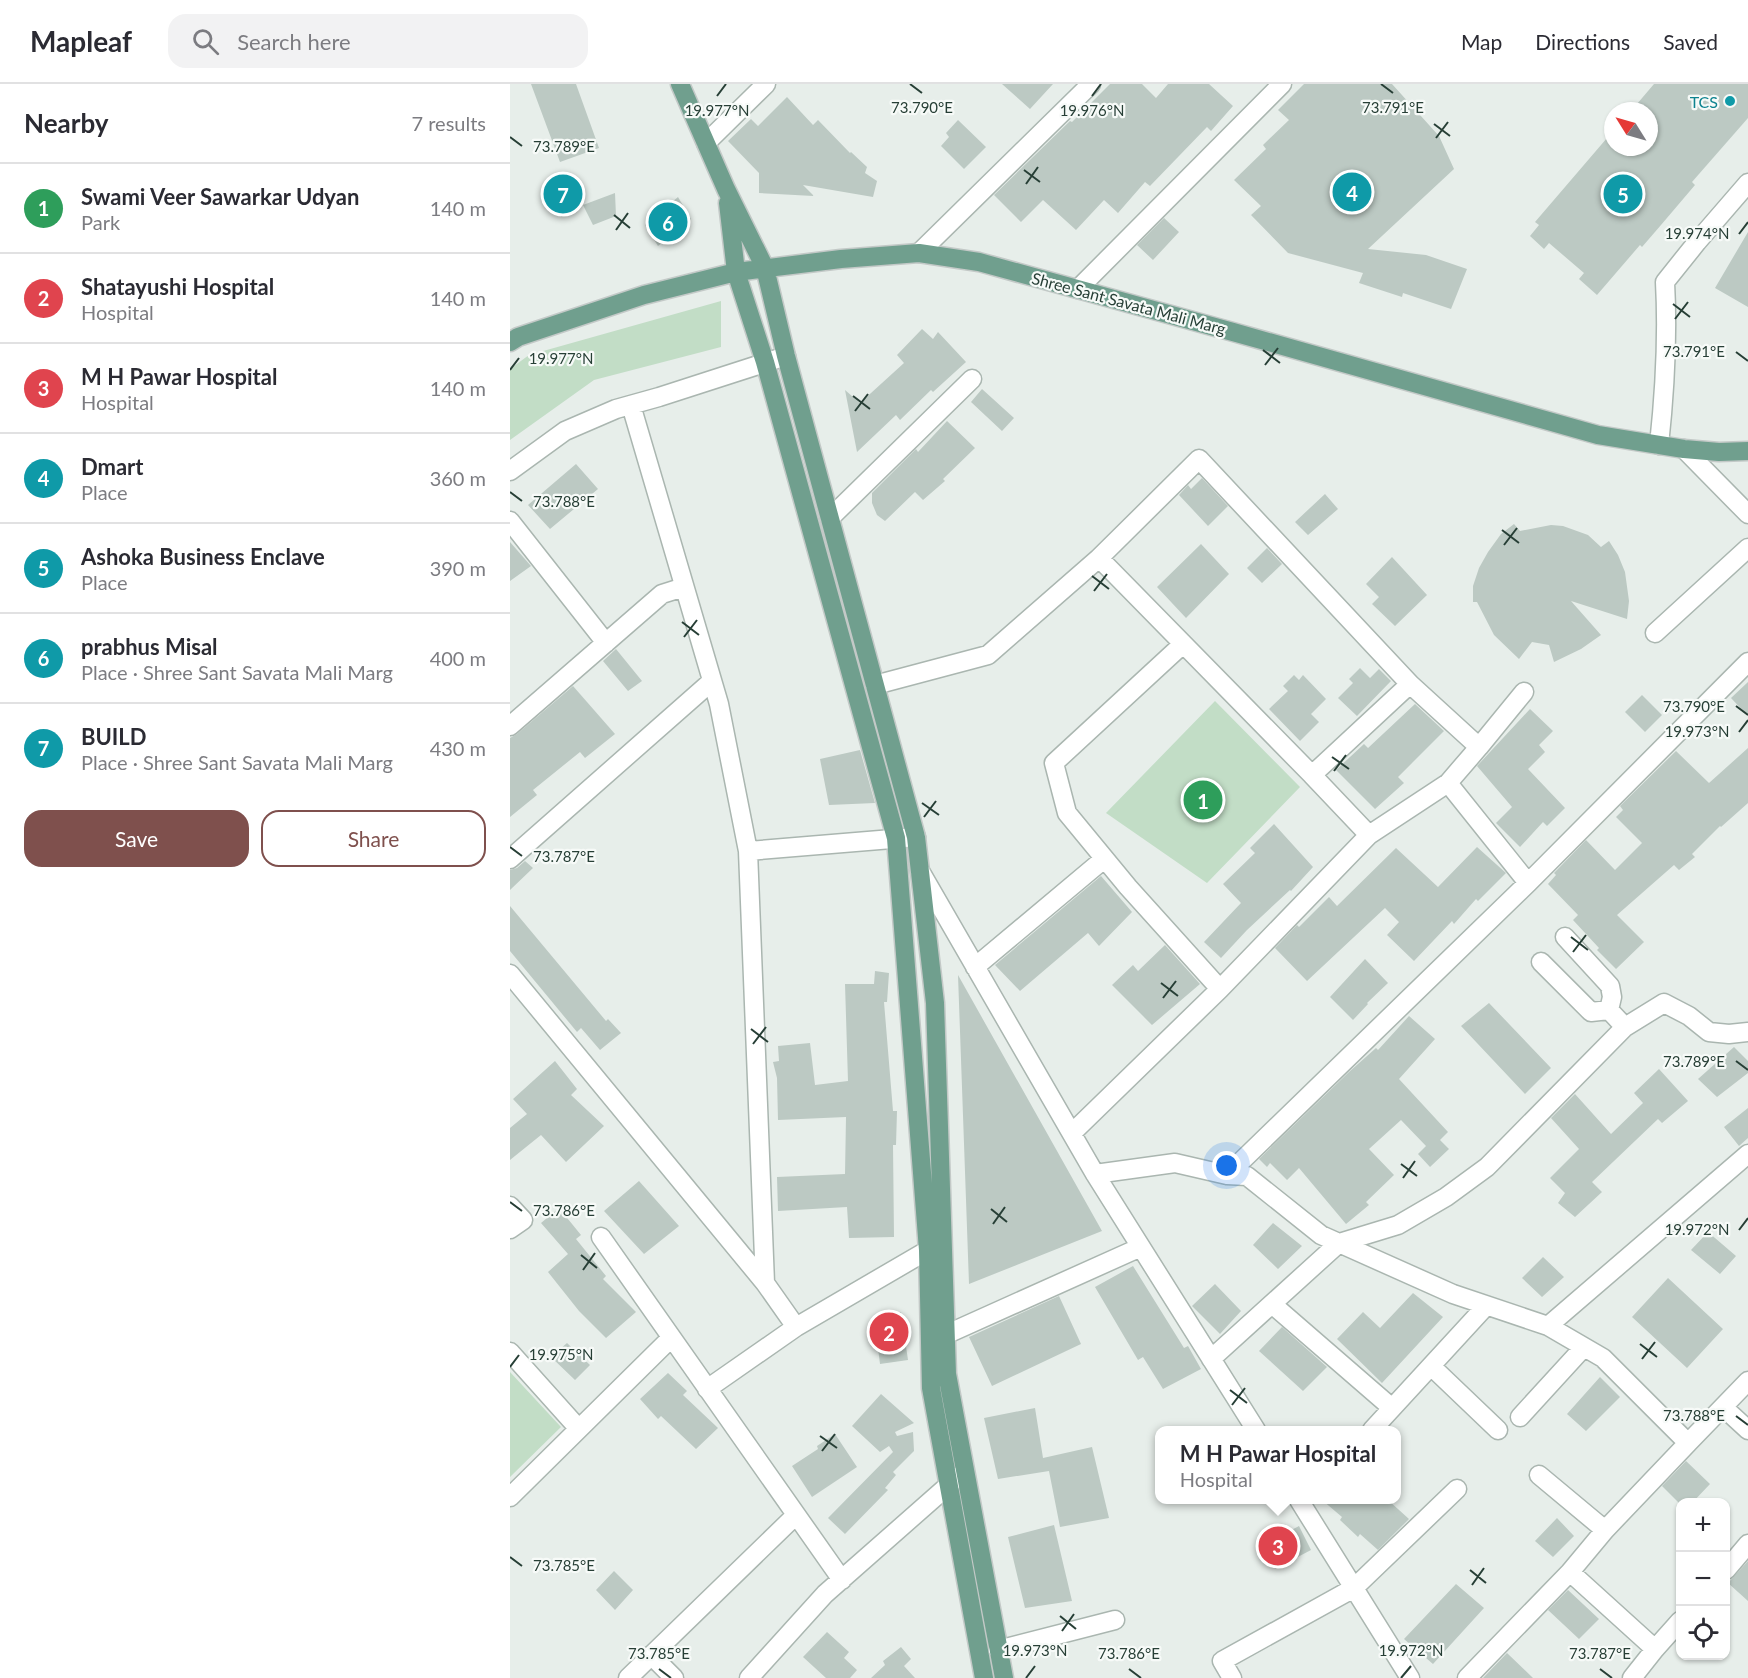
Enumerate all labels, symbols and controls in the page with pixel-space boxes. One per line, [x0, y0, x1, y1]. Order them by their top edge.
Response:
search box [168, 14, 588, 68]
text: Mapleaf [30, 24, 132, 58]
icon: search [189, 25, 222, 58]
text: Search here [237, 28, 351, 55]
text: Map [1461, 29, 1502, 54]
text: Directions [1535, 29, 1630, 54]
text: Saved [1663, 29, 1718, 54]
place label: TCS [1690, 92, 1718, 111]
marker: TCS [1723, 94, 1737, 108]
text: 73.790°E [891, 98, 953, 116]
text: 73.791°E [1362, 98, 1424, 116]
text: 19.977°N [685, 101, 749, 119]
text: 19.976°N [1060, 101, 1124, 119]
north arrow [1604, 102, 1658, 156]
text: Nearby [24, 107, 109, 139]
text: 7 results [411, 111, 486, 135]
text: 73.789°E [533, 137, 595, 155]
pin: 4 [1332, 170, 1372, 214]
pin: 7 [544, 172, 582, 216]
pin: 5 [1604, 172, 1642, 216]
text: Swami Veer Sawarkar Udyan [81, 183, 359, 210]
text: 1 [38, 196, 49, 220]
text: 140 m [430, 196, 486, 220]
pin: 6 [648, 200, 688, 244]
text: Park [81, 210, 120, 234]
text: 19.974°N [1665, 224, 1729, 242]
street label: Shree Sant Savata Mali Marg [1030, 268, 1228, 338]
text: Shatayushi Hospital [81, 273, 274, 300]
text: 2 [38, 286, 49, 310]
text: 140 m [430, 286, 486, 310]
text: Hospital [81, 300, 154, 324]
text: 73.791°E [1663, 342, 1725, 360]
text: 19.977°N [529, 349, 593, 367]
text: M H Pawar Hospital [81, 363, 277, 390]
text: 3 [38, 376, 49, 400]
text: 140 m [430, 376, 486, 400]
text: Hospital [81, 390, 154, 414]
text: Dmart [81, 453, 144, 480]
text: 4 [38, 466, 49, 490]
text: 360 m [430, 466, 486, 490]
text: Place [81, 480, 128, 504]
text: 73.788°E [533, 492, 595, 510]
text: Ashoka Business Enclave [81, 543, 325, 570]
text: 5 [38, 556, 49, 580]
text: 390 m [430, 556, 486, 580]
text: Place [81, 570, 128, 594]
text: prabhus Misal [81, 633, 218, 660]
text: 6 [38, 646, 49, 670]
text: 400 m [430, 646, 486, 670]
text: Place · Shree Sant Savata Mali Marg [81, 660, 393, 684]
text: 73.790°E [1663, 697, 1725, 715]
text: 19.973°N [1665, 722, 1729, 740]
text: BUILD [81, 723, 147, 750]
text: 7 [38, 736, 49, 760]
text: 430 m [430, 736, 486, 760]
text: Place · Shree Sant Savata Mali Marg [81, 750, 393, 774]
pin: 1 [1184, 778, 1222, 822]
button: Save [24, 810, 249, 867]
button: Share [261, 810, 486, 867]
text: 73.787°E [533, 847, 595, 865]
text: 73.789°E [1663, 1052, 1725, 1070]
your location [1212, 1151, 1241, 1180]
text: 73.786°E [533, 1201, 595, 1219]
text: 19.972°N [1665, 1220, 1729, 1238]
pin: 2 [870, 1310, 908, 1354]
text: 19.975°N [529, 1345, 593, 1363]
text: 73.788°E [1663, 1406, 1725, 1424]
popup [1155, 1426, 1401, 1504]
text: M H Pawar Hospital [1180, 1440, 1376, 1467]
text: Hospital [1180, 1467, 1253, 1491]
map controls [1676, 1498, 1730, 1660]
button: + [1676, 1498, 1730, 1552]
pin: 3 [1258, 1524, 1298, 1568]
button: − [1676, 1552, 1730, 1606]
text: 73.785°E [533, 1556, 595, 1574]
button: locate [1676, 1606, 1730, 1660]
text: 19.973°N [1003, 1641, 1067, 1659]
text: 19.972°N [1379, 1641, 1443, 1659]
text: 73.785°E [628, 1644, 690, 1662]
text: 73.786°E [1098, 1644, 1160, 1662]
text: 73.787°E [1569, 1644, 1631, 1662]

